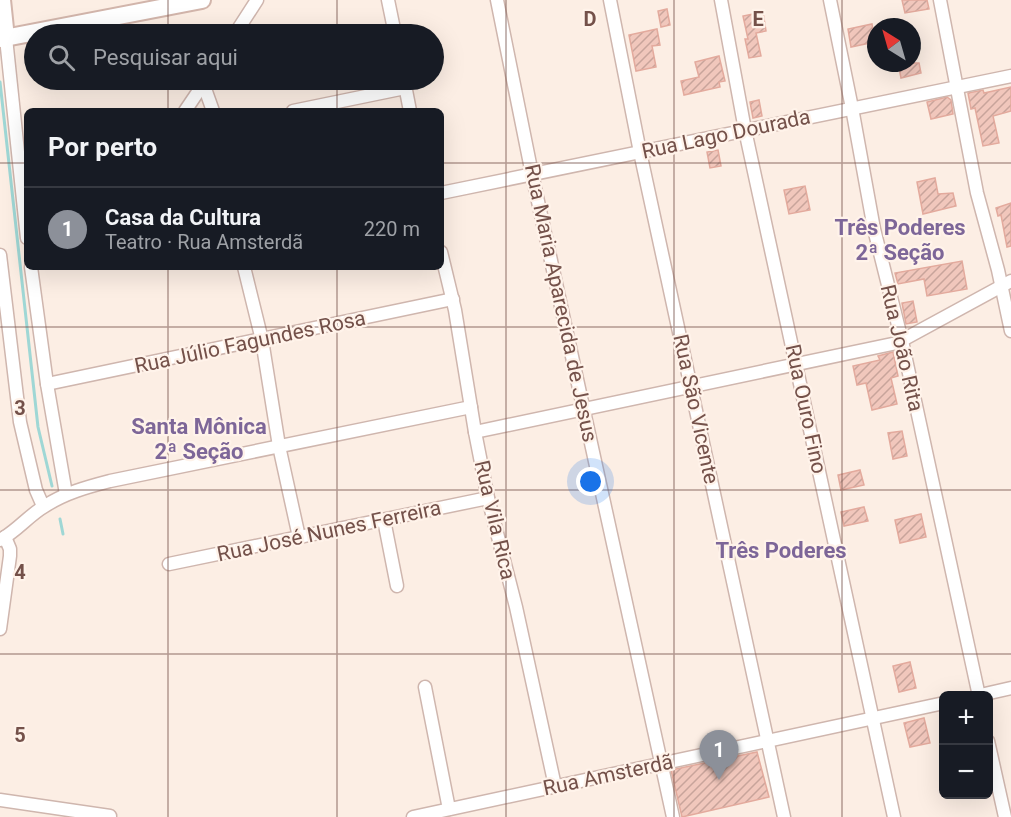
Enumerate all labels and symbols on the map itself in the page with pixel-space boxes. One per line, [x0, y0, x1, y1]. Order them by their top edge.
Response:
text: D [584, 7, 597, 31]
text: E [752, 7, 764, 31]
north arrow [867, 18, 921, 72]
street label: Rua Lago Dourada [640, 104, 812, 164]
street label: Rua Maria Aparecida de Jesus [520, 162, 602, 444]
district label: Três Poderes 2ª Seção [834, 215, 966, 265]
street label: Rua João Rita [876, 282, 928, 414]
street label: Rua Júlio Fagundes Rosa [132, 306, 368, 378]
street label: Rua São Vicente [668, 332, 724, 486]
street label: Rua Ouro Fino [781, 342, 831, 476]
text: 3 [14, 396, 26, 420]
district label: Santa Mônica 2ª Seção [131, 414, 267, 464]
street label: Rua Vila Rica [470, 458, 520, 582]
your location [576, 467, 605, 496]
street label: Rua José Nunes Ferreira [215, 496, 443, 566]
district label: Três Poderes [715, 538, 847, 563]
text: 4 [14, 560, 26, 584]
text: 5 [14, 723, 26, 747]
pin: 1 [700, 730, 738, 780]
street label: Rua Amsterdã [541, 750, 675, 800]

